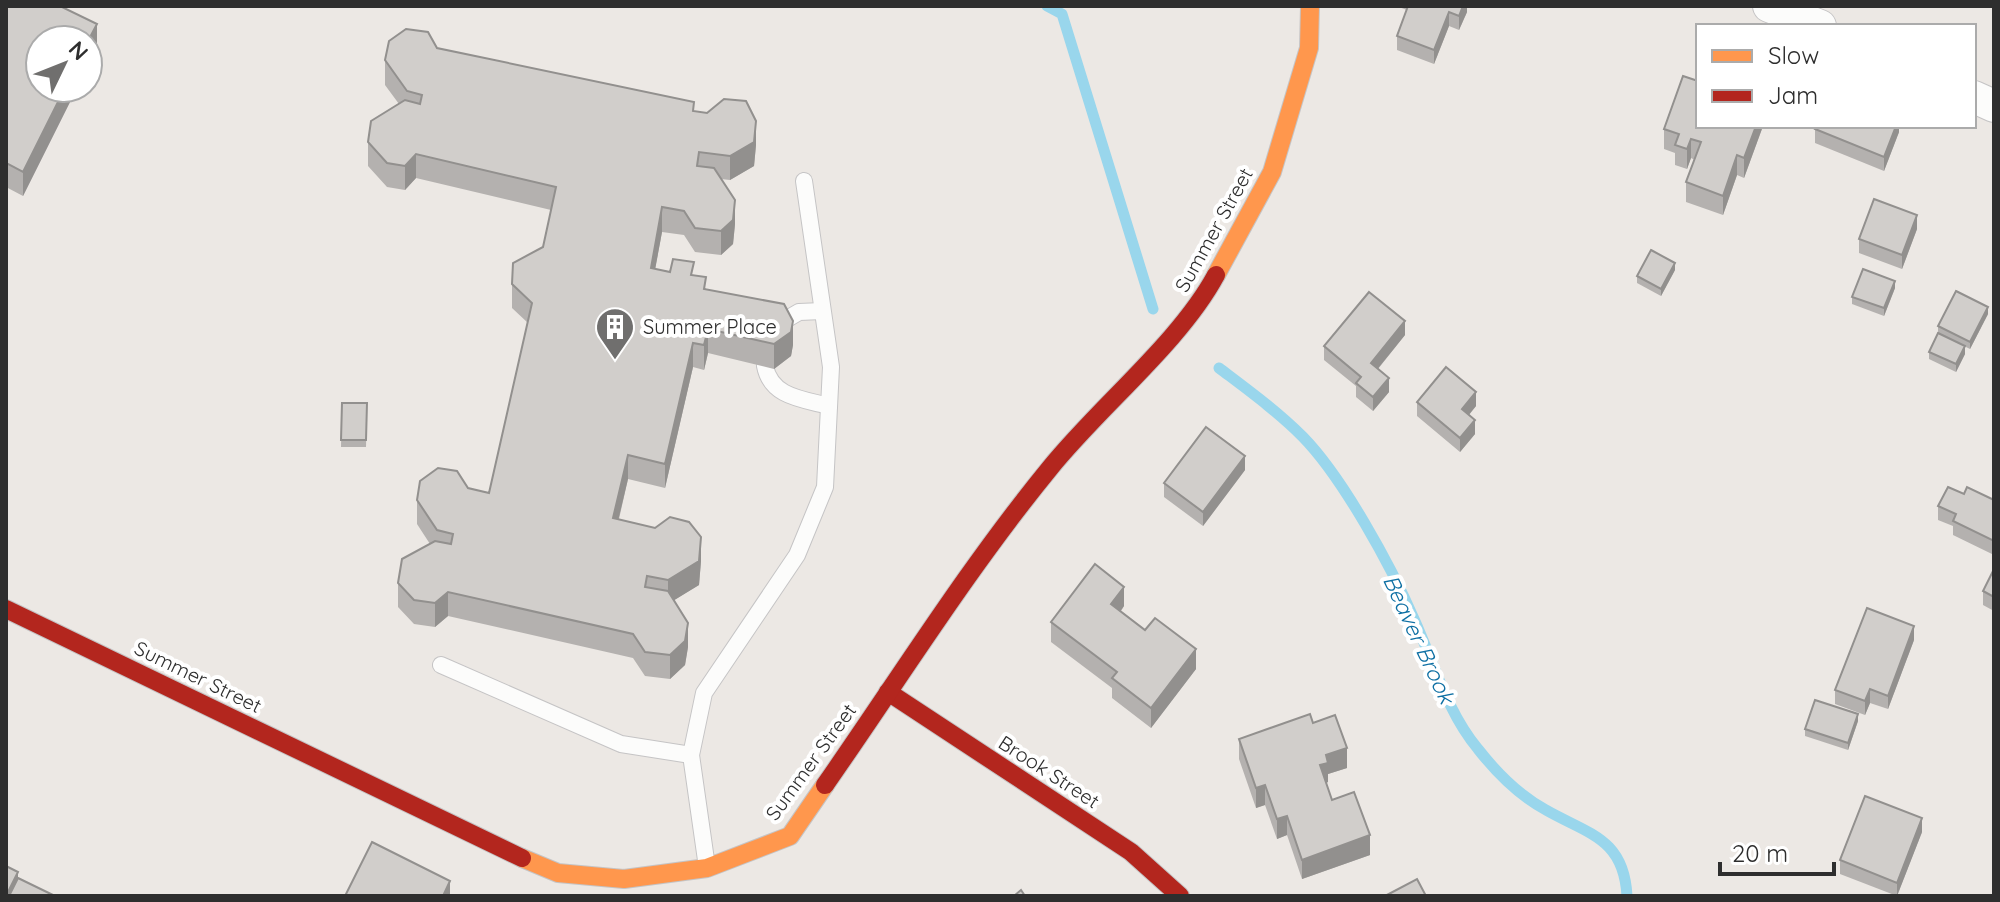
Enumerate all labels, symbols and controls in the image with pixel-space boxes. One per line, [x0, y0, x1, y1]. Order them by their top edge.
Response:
north arrow [24, 24, 104, 104]
legend [1696, 24, 1976, 128]
text: N [63, 35, 94, 66]
text: Slow [1768, 40, 1819, 70]
text: Jam [1768, 80, 1818, 110]
street label: Summer Street [1169, 163, 1258, 296]
building icon: Summer Place [594, 306, 636, 361]
place label: Summer Place [643, 314, 777, 339]
water label: Beaver Brook [1377, 570, 1462, 710]
street label: Summer Street [131, 635, 266, 718]
street label: Summer Street [760, 698, 861, 825]
street label: Brook Street [994, 730, 1105, 814]
scale bar [1720, 826, 1834, 876]
text: 20 m [1732, 838, 1788, 868]

